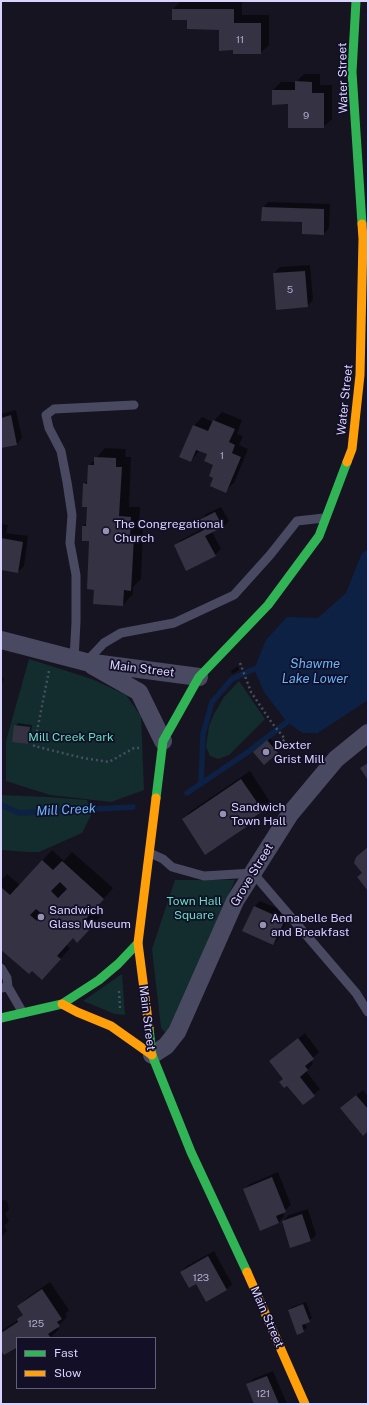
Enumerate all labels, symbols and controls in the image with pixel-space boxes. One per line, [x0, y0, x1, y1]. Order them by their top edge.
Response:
house number: 11 [236, 34, 244, 46]
street label: Water Street [335, 42, 351, 114]
house number: 9 [303, 110, 309, 122]
house number: 5 [287, 284, 293, 296]
street label: Water Street [334, 364, 356, 436]
house number: 1 [220, 450, 224, 462]
place label: The Congregational Church [114, 517, 224, 545]
marker: The Congregational Church [101, 526, 111, 536]
water label: Shawme Lake Lower [282, 656, 348, 687]
street label: Main Street [109, 658, 175, 680]
park label: Mill Creek Park [28, 730, 114, 744]
place label: Dexter Grist Mill [274, 738, 325, 766]
marker: Dexter Grist Mill [261, 747, 271, 757]
place label: Sandwich Town Hall [231, 800, 286, 828]
water label: Mill Creek [36, 801, 96, 819]
marker: Sandwich Town Hall [218, 809, 228, 819]
street label: Grove Street [228, 841, 276, 909]
park label: Town Hall Square [166, 894, 222, 922]
place label: Sandwich Glass Museum [49, 903, 131, 931]
place label: Annabelle Bed and Breakfast [271, 911, 352, 939]
marker: Sandwich Glass Museum [36, 912, 46, 922]
marker: Annabelle Bed and Breakfast [258, 920, 268, 930]
street label: Main Street [136, 985, 158, 1051]
house number: 123 [193, 1272, 209, 1284]
street label: Main Street [247, 1284, 287, 1350]
house number: 125 [28, 1318, 44, 1330]
legend [16, 1337, 156, 1389]
text: Fast [54, 1346, 78, 1360]
text: Slow [54, 1366, 81, 1380]
house number: 121 [256, 1388, 270, 1400]

